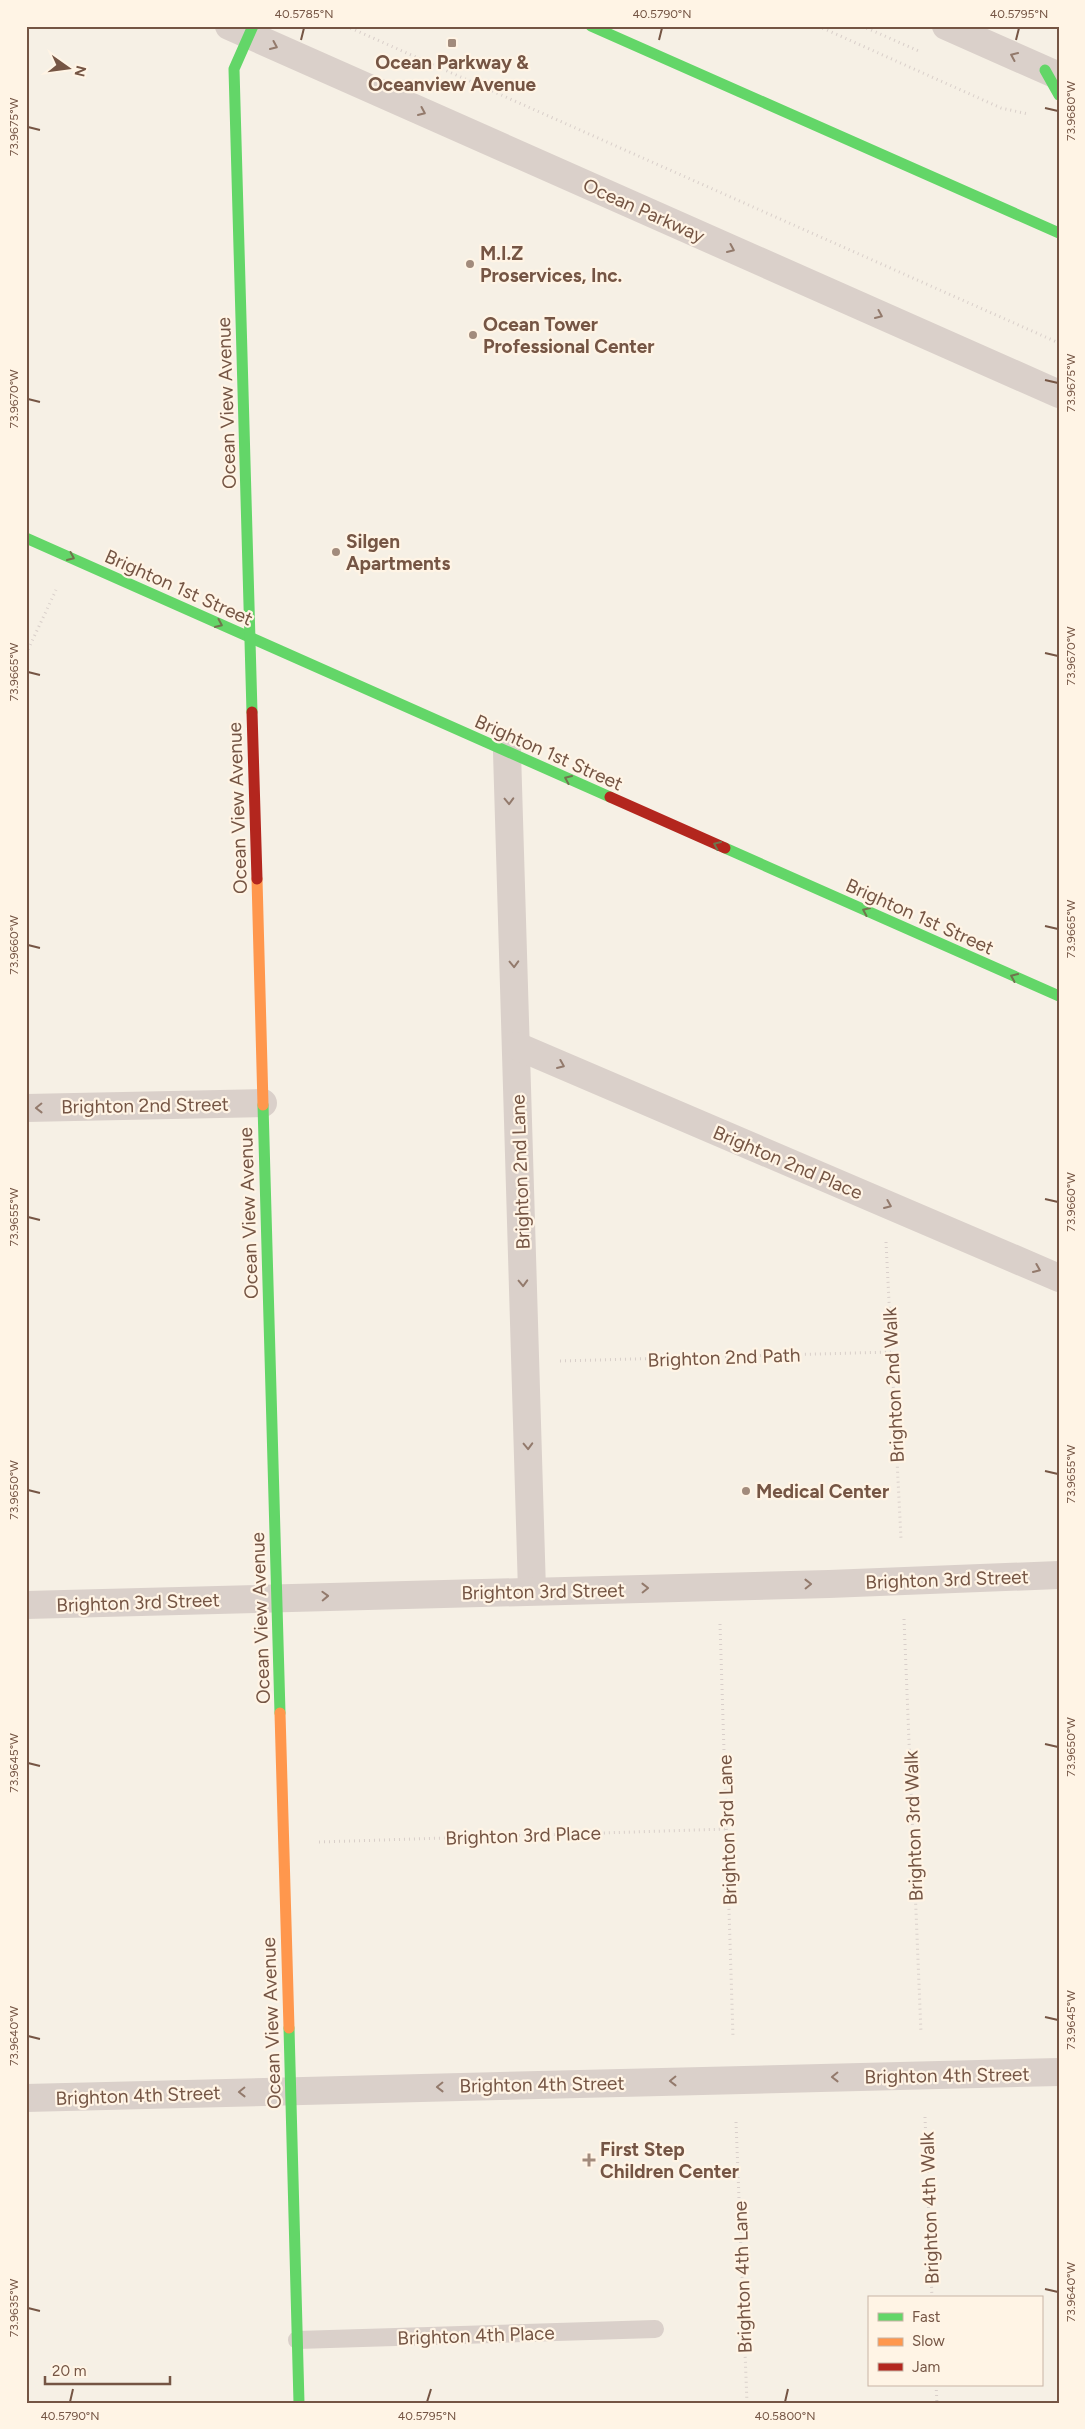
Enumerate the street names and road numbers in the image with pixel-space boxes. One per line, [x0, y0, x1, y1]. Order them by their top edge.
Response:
street label: Ocean Parkway [579, 173, 708, 248]
street label: Ocean View Avenue [212, 317, 241, 489]
street label: Brighton 1st Street [101, 545, 256, 630]
street label: Brighton 1st Street [471, 710, 626, 795]
street label: Ocean View Avenue [223, 722, 252, 894]
street label: Brighton 1st Street [842, 874, 997, 959]
street label: Brighton 2nd Street [61, 1093, 229, 1118]
street label: Brighton 2nd Lane [506, 1094, 535, 1250]
street label: Brighton 2nd Place [710, 1121, 866, 1204]
street label: Ocean View Avenue [234, 1127, 263, 1299]
street label: Brighton 2nd Walk [878, 1306, 909, 1463]
street label: Brighton 2nd Path [647, 1343, 801, 1372]
street label: Ocean View Avenue [246, 1532, 275, 1704]
street label: Brighton 3rd Street [865, 1565, 1029, 1594]
street label: Brighton 3rd Street [461, 1579, 625, 1604]
street label: Brighton 3rd Street [56, 1588, 220, 1617]
street label: Brighton 3rd Walk [899, 1749, 928, 1902]
street label: Brighton 3rd Lane [713, 1754, 742, 1906]
street label: Brighton 3rd Place [445, 1821, 601, 1850]
street label: Ocean View Avenue [257, 1937, 286, 2109]
street label: Brighton 4th Street [864, 2063, 1030, 2088]
street label: Brighton 4th Street [459, 2072, 625, 2097]
street label: Brighton 4th Street [55, 2081, 221, 2110]
street label: Brighton 4th Walk [915, 2131, 944, 2285]
street label: Brighton 4th Lane [728, 2200, 757, 2354]
street label: Brighton 4th Place [397, 2321, 555, 2350]

